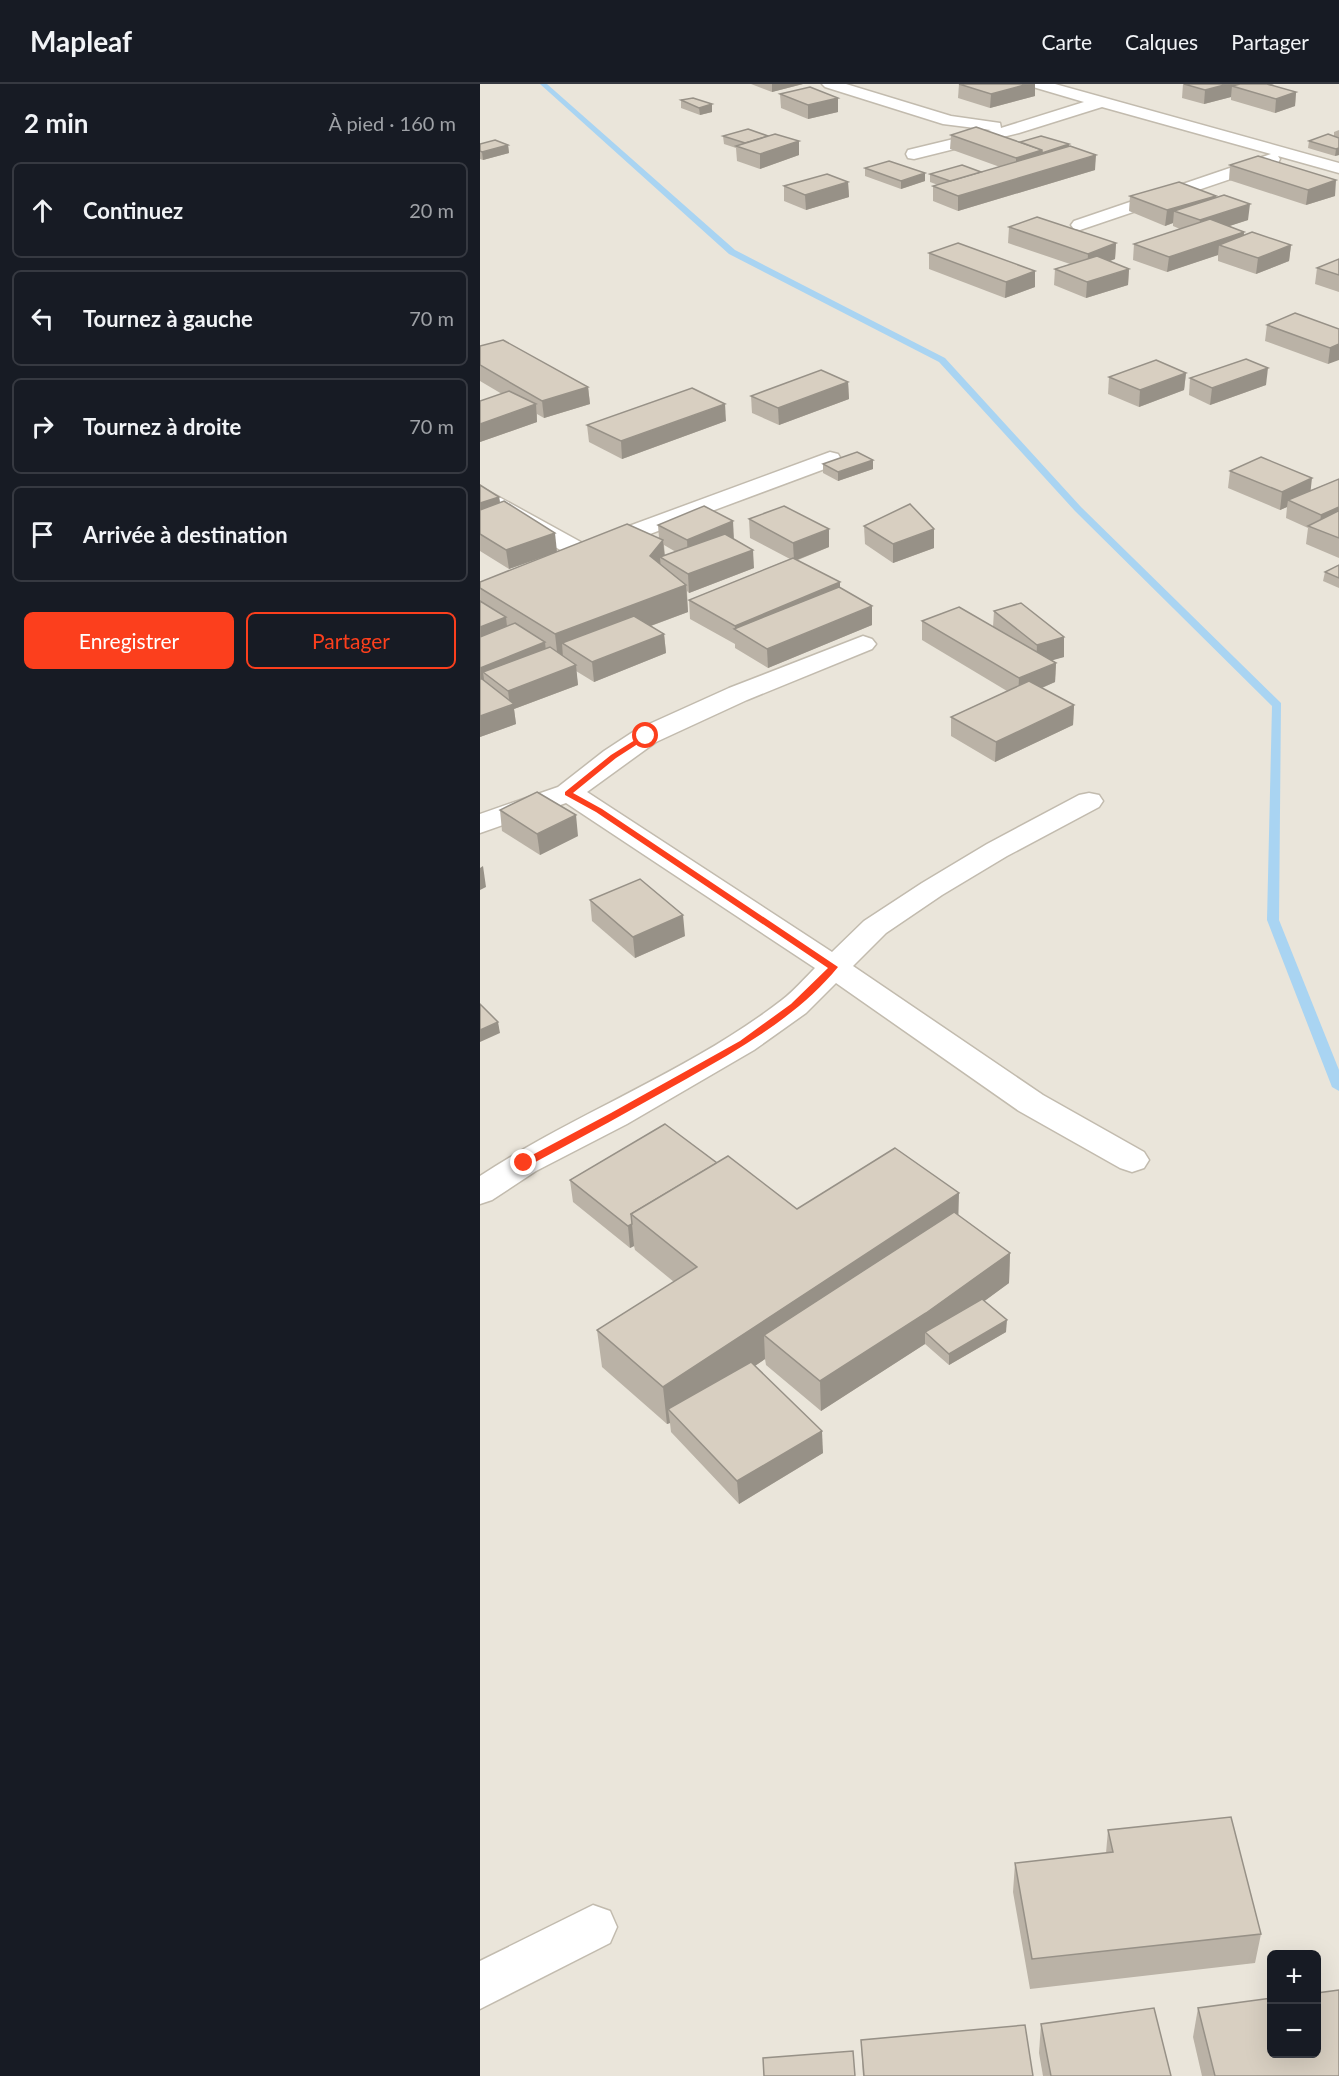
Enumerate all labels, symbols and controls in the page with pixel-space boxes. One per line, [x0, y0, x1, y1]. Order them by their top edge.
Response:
text: Mapleaf [30, 24, 132, 58]
text: Carte [1041, 29, 1092, 54]
text: Calques [1125, 29, 1198, 54]
text: Partager [1231, 29, 1309, 54]
text: 2 min [24, 107, 88, 139]
text: À pied · 160 m [328, 111, 456, 135]
icon: ahead [26, 194, 59, 227]
text: Continuez [83, 197, 183, 224]
text: 20 m [409, 198, 454, 222]
icon: left [26, 302, 59, 335]
text: Tournez à gauche [83, 305, 253, 332]
text: 70 m [409, 306, 454, 330]
icon: right [26, 410, 59, 443]
text: Tournez à droite [83, 413, 241, 440]
text: 70 m [409, 414, 454, 438]
icon: arrive [26, 518, 59, 551]
text: Arrivée à destination [83, 521, 288, 548]
button: Enregistrer [24, 612, 234, 669]
button: Partager [246, 612, 456, 669]
route start [632, 722, 658, 748]
route end [510, 1149, 536, 1175]
map controls [1267, 1950, 1321, 2058]
button: + [1267, 1950, 1321, 2004]
button: − [1267, 2004, 1321, 2058]

